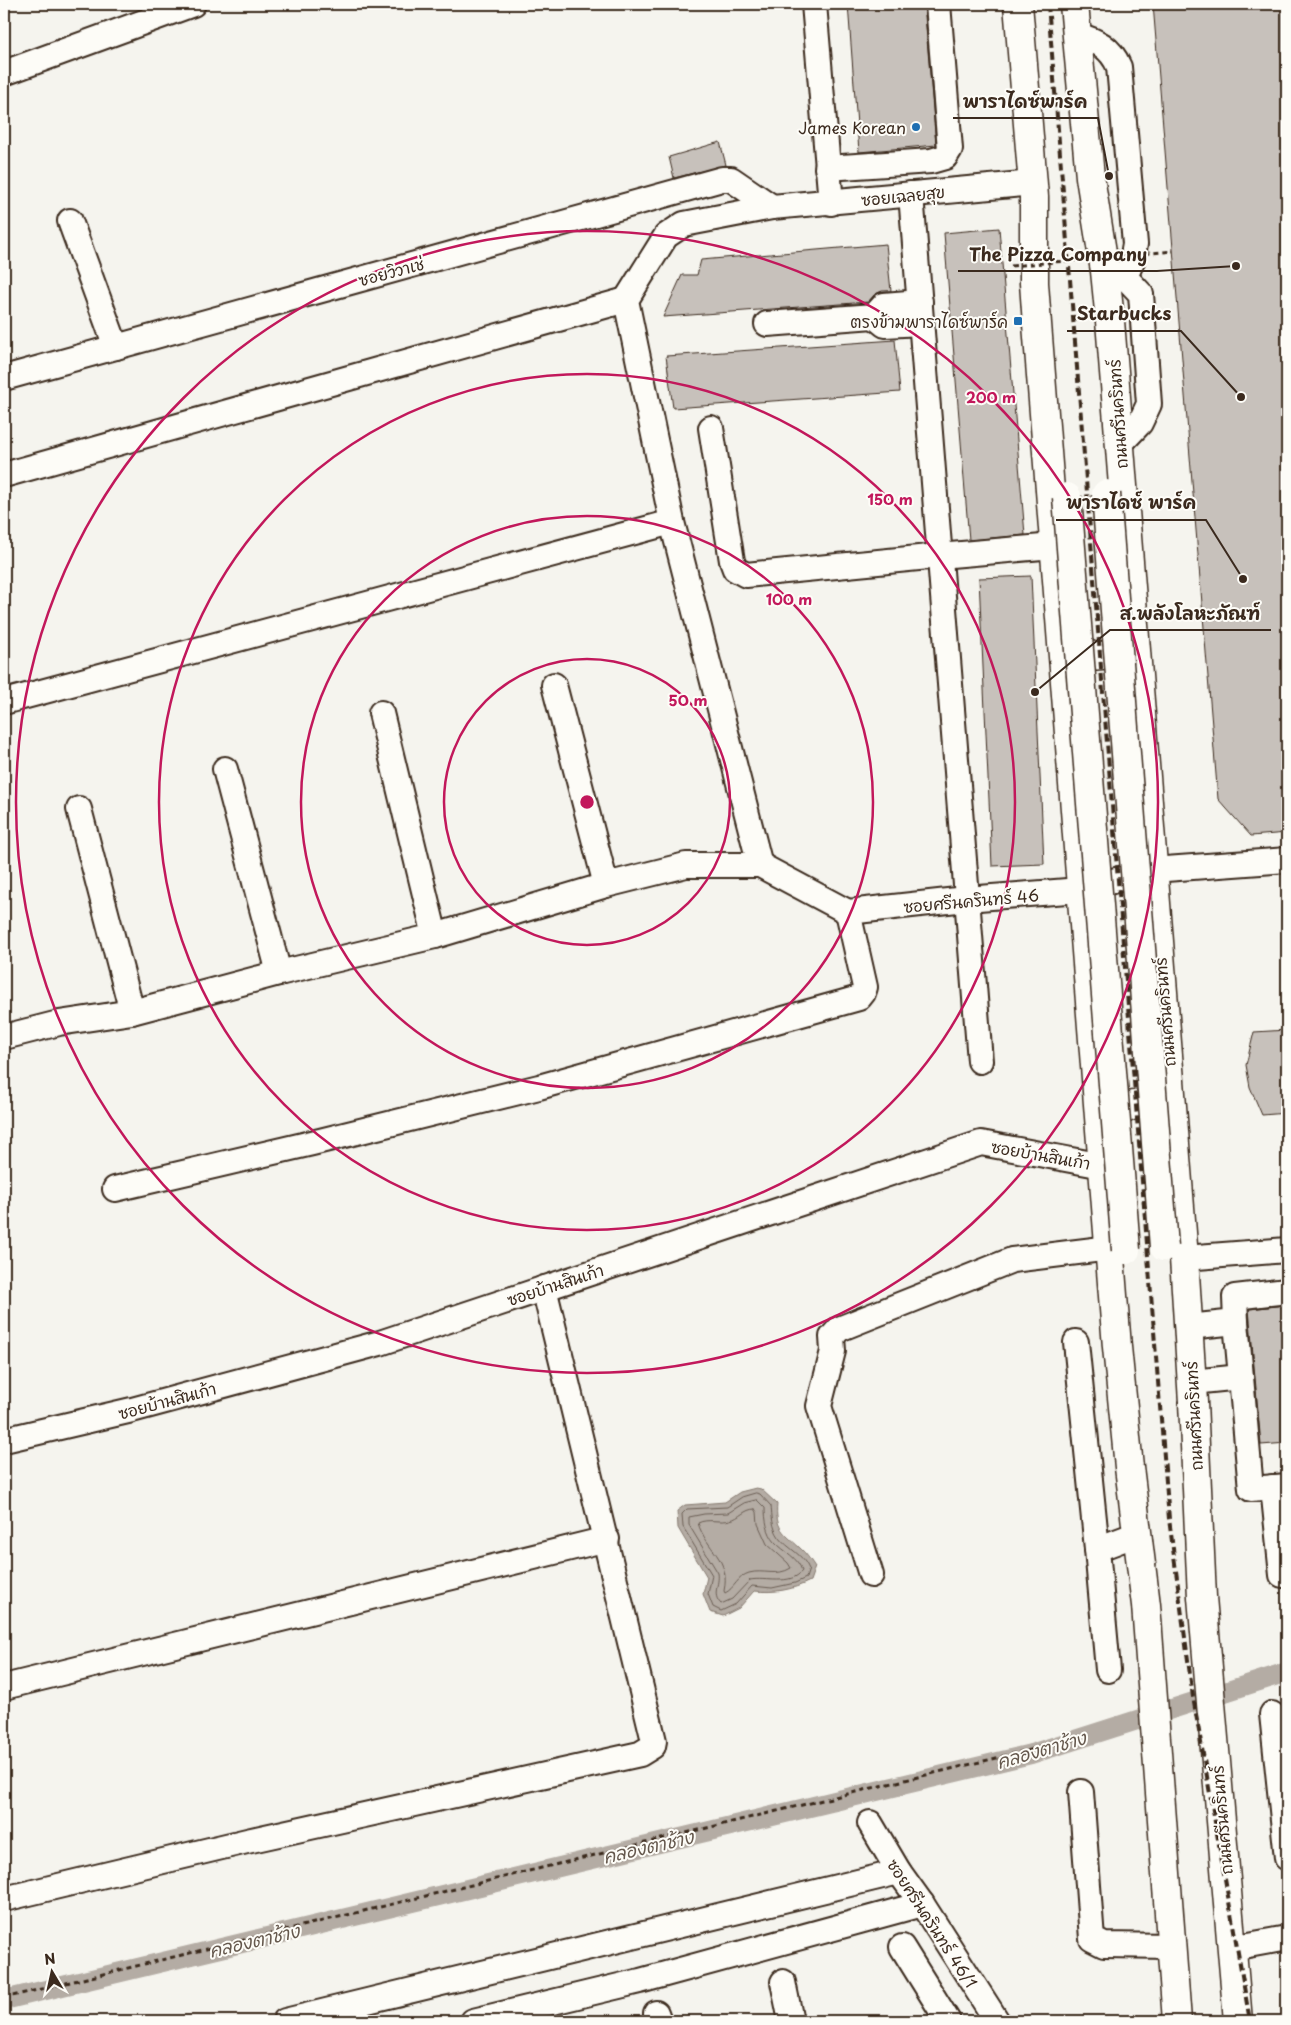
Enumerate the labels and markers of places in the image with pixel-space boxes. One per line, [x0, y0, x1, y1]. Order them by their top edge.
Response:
callout: พาราไดซ์พาร์ค [953, 85, 1098, 118]
place label: James Korean [798, 115, 906, 139]
marker: James Korean [910, 121, 922, 133]
callout: The Pizza Company [958, 238, 1157, 271]
callout: Starbucks [1067, 298, 1181, 331]
place label: ตรงข้ามพาราไดซ์พาร์ค [850, 309, 1008, 333]
marker: ตรงข้ามพาราไดซ์พาร์ค [1012, 315, 1024, 327]
callout: พาราไดซ์ พาร์ค [1056, 487, 1206, 520]
callout: ส.พลังโลหะภัณฑ์ [1110, 597, 1271, 630]
centre of rings [578, 793, 596, 811]

